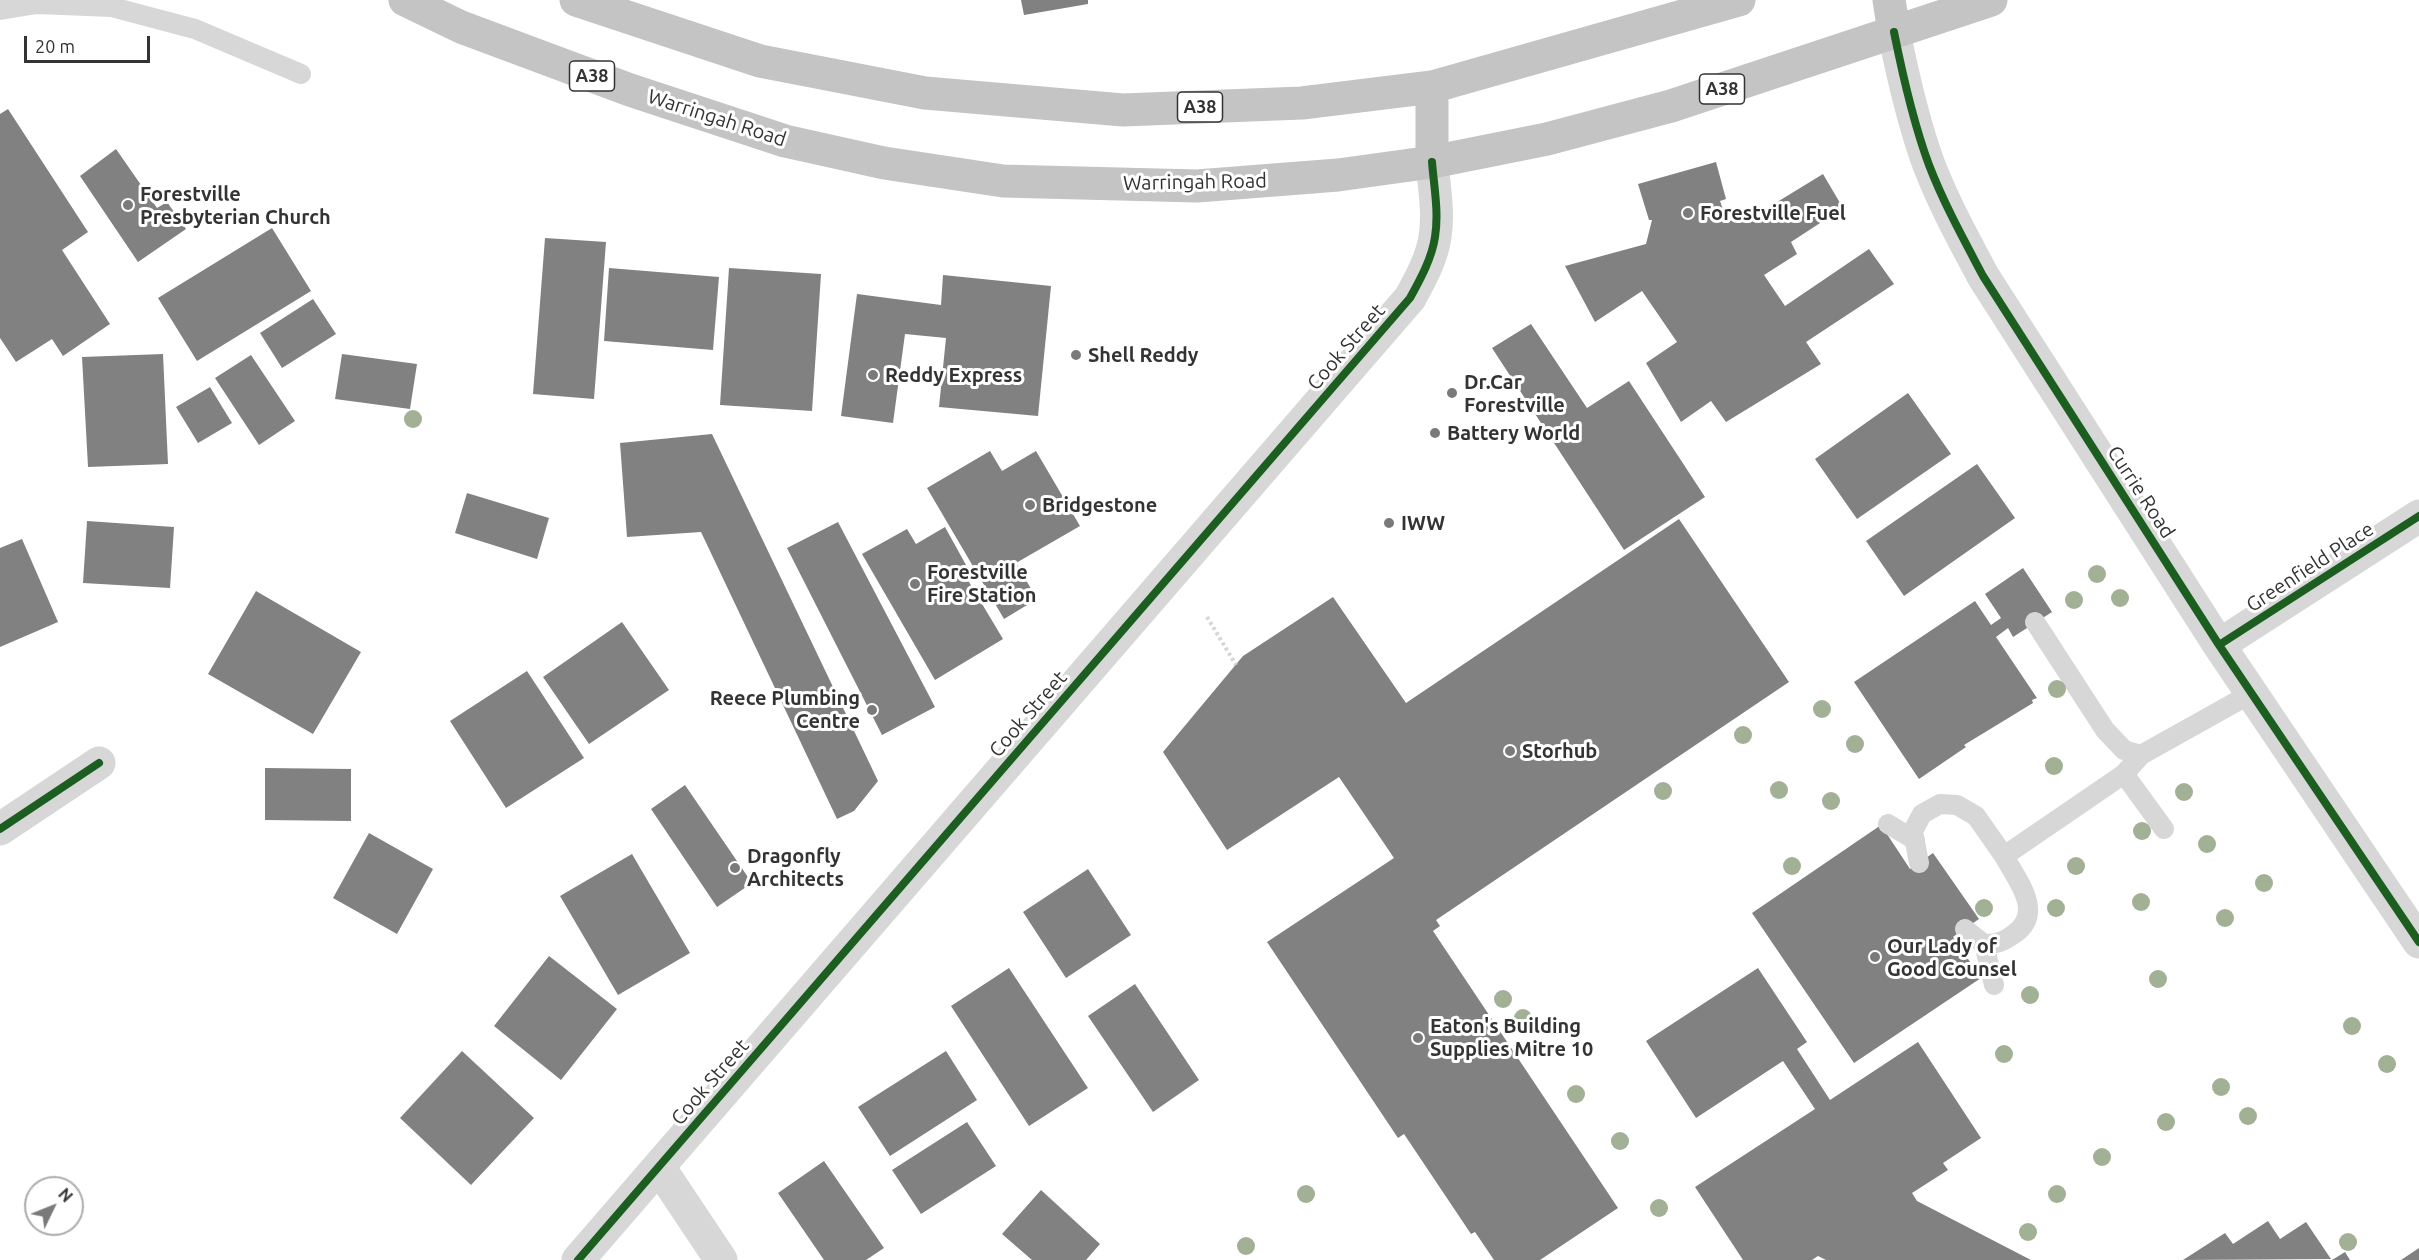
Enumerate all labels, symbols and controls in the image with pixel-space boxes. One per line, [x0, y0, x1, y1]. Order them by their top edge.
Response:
scale bar [27, 24, 153, 62]
text: 20 m [35, 36, 75, 56]
road number: A38 [570, 61, 614, 91]
road number: A38 [1700, 74, 1744, 104]
street label: Warringah Road [645, 84, 789, 152]
road number: A38 [1178, 92, 1222, 122]
street label: Warringah Road [1123, 169, 1267, 195]
place label: Forestville Presbyterian Church [140, 182, 331, 229]
marker: Forestville Presbyterian Church [121, 198, 135, 212]
place label: Forestville Fuel [1700, 201, 1846, 225]
marker: Forestville Fuel [1681, 206, 1695, 220]
street label: Cook Street [1302, 299, 1390, 395]
place label: Shell Reddy [1088, 343, 1198, 367]
marker: Shell Reddy [1069, 348, 1083, 362]
place label: Reddy Express [885, 363, 1022, 387]
marker: Reddy Express [866, 368, 880, 382]
place label: Dr.Car Forestville [1464, 370, 1565, 417]
marker: Dr.Car Forestville [1445, 386, 1459, 400]
place label: Battery World [1447, 421, 1580, 445]
marker: Battery World [1428, 426, 1442, 440]
street label: Currie Road [2102, 441, 2180, 543]
place label: Bridgestone [1042, 493, 1157, 517]
marker: Bridgestone [1023, 498, 1037, 512]
place label: IWW [1401, 511, 1445, 535]
marker: IWW [1382, 516, 1396, 530]
street label: Greenfield Place [2242, 517, 2378, 617]
place label: Forestville Fire Station [927, 560, 1037, 607]
marker: Forestville Fire Station [908, 577, 922, 591]
street label: Cook Street [984, 666, 1072, 762]
place label: Reece Plumbing Centre [710, 686, 860, 733]
marker: Reece Plumbing Centre [865, 703, 879, 717]
place label: Storhub [1522, 739, 1597, 763]
marker: Storhub [1503, 744, 1517, 758]
place label: Dragonfly Architects [747, 844, 844, 891]
marker: Dragonfly Architects [728, 861, 742, 875]
place label: Our Lady of Good Counsel [1887, 934, 2017, 981]
marker: Our Lady of Good Counsel [1868, 950, 1882, 964]
place label: Eaton's Building Supplies Mitre 10 [1430, 1014, 1593, 1061]
marker: Eaton's Building Supplies Mitre 10 [1411, 1031, 1425, 1045]
street label: Cook Street [666, 1034, 754, 1130]
north arrow [24, 1176, 84, 1236]
text: N [55, 1185, 76, 1206]

